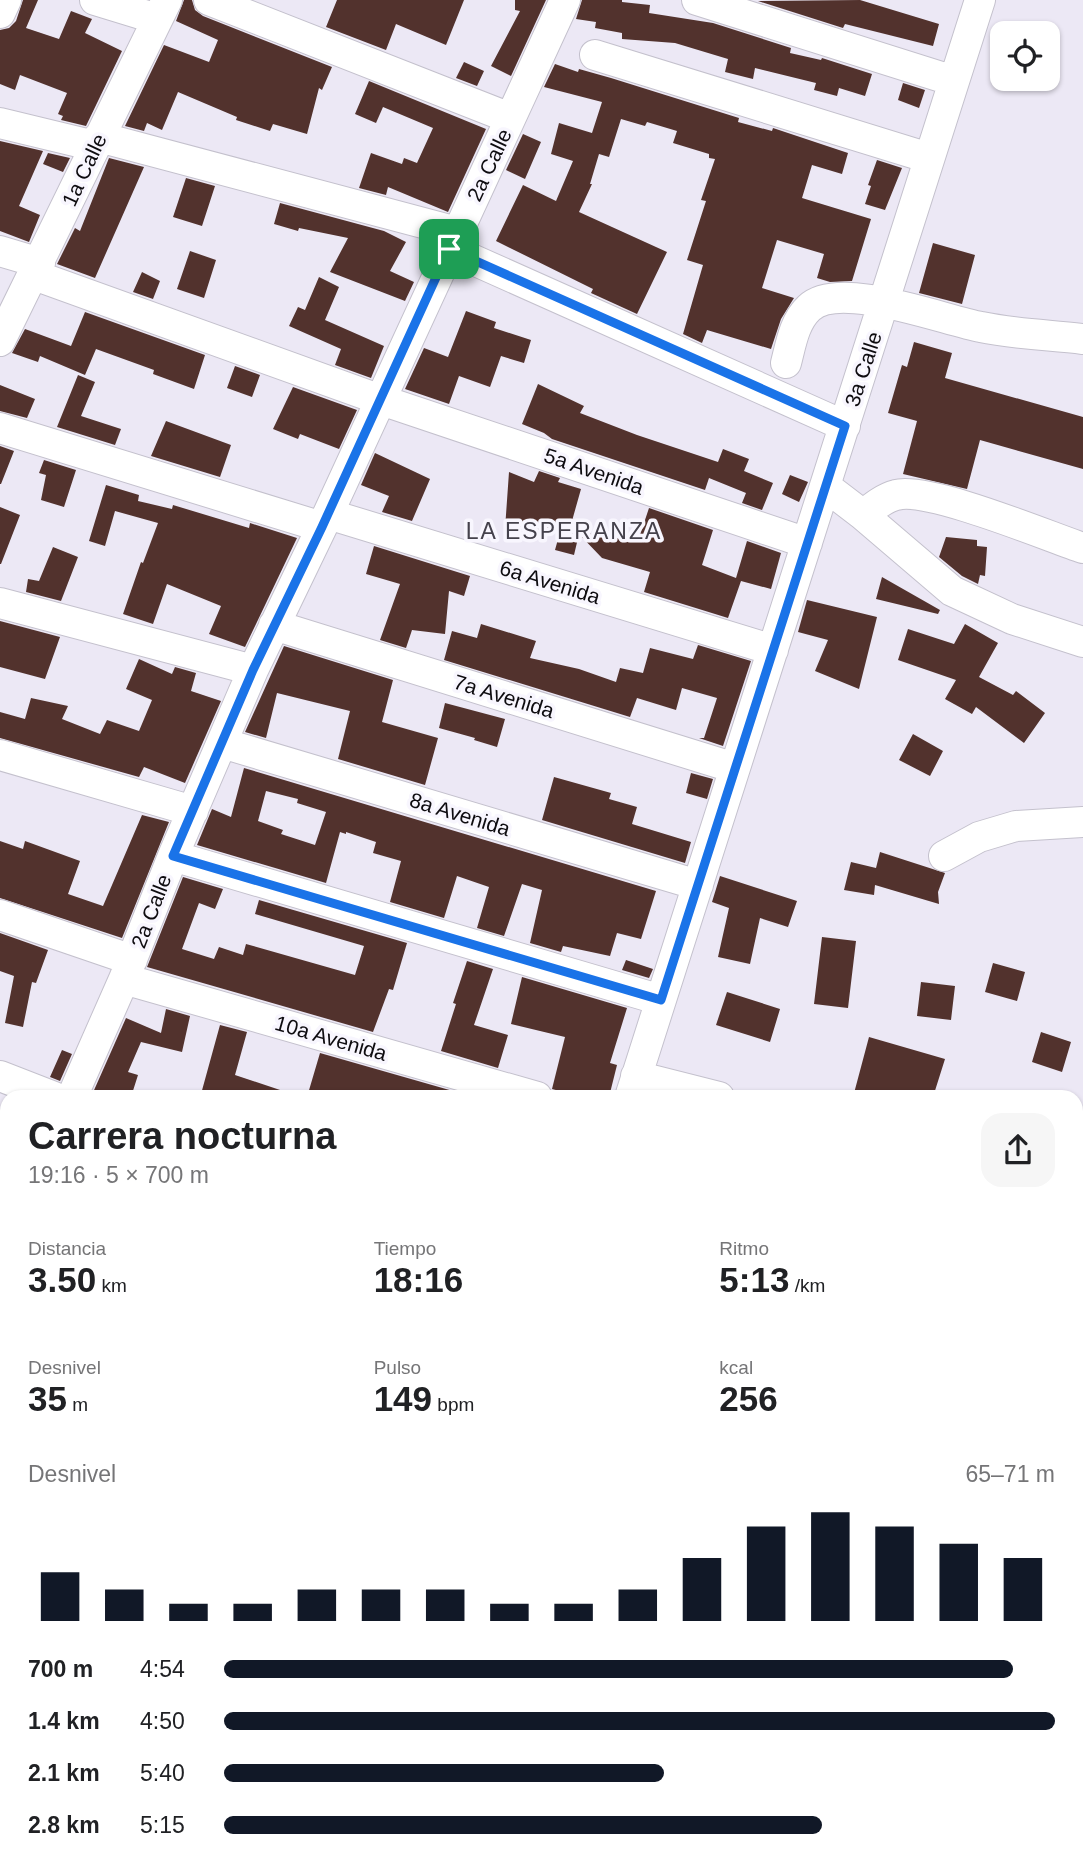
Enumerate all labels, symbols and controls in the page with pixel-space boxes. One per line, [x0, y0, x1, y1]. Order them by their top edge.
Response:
map controls [990, 21, 1060, 91]
button: locate [990, 21, 1060, 91]
street label: 2a Calle [462, 125, 516, 205]
street label: 1a Calle [57, 130, 111, 210]
pin [419, 219, 479, 279]
icon: arrive [430, 230, 468, 268]
street label: 3a Calle [840, 329, 886, 409]
street label: 5a Avenida [541, 443, 647, 499]
district label: LA ESPERANZA [466, 518, 662, 544]
street label: 6a Avenida [497, 556, 603, 608]
street label: 7a Avenida [451, 670, 557, 722]
street label: 8a Avenida [407, 788, 513, 840]
street label: 2a Calle [126, 871, 176, 951]
street label: 10a Avenida [272, 1011, 390, 1065]
button: share [981, 1113, 1055, 1187]
text: Carrera nocturna [28, 1115, 336, 1157]
text: 19:16 · 5 × 700 m [28, 1162, 209, 1188]
text: Distancia [28, 1238, 106, 1259]
text: Tiempo [374, 1238, 436, 1259]
text: Ritmo [719, 1238, 769, 1259]
text: 3.50 [28, 1260, 96, 1299]
text: 18:16 [374, 1260, 463, 1299]
text: 5:13 [719, 1260, 789, 1299]
text: km [96, 1275, 127, 1296]
text: /km [789, 1275, 825, 1296]
text: Desnivel [28, 1357, 101, 1378]
text: Pulso [374, 1357, 421, 1378]
text: kcal [719, 1357, 753, 1378]
text: 35 [28, 1379, 67, 1418]
text: 149 [374, 1379, 432, 1418]
text: 256 [719, 1379, 778, 1418]
text: m [67, 1394, 88, 1415]
text: bpm [432, 1394, 474, 1415]
text: Desnivel [28, 1461, 116, 1487]
text: 65–71 m [965, 1461, 1055, 1487]
text: 700 m [28, 1656, 93, 1682]
text: 4:54 [140, 1656, 185, 1682]
text: 1.4 km [28, 1708, 100, 1734]
text: 4:50 [140, 1708, 185, 1734]
text: 2.1 km [28, 1760, 100, 1786]
text: 5:40 [140, 1760, 185, 1786]
text: 2.8 km [28, 1812, 100, 1838]
text: 5:15 [140, 1812, 185, 1838]

